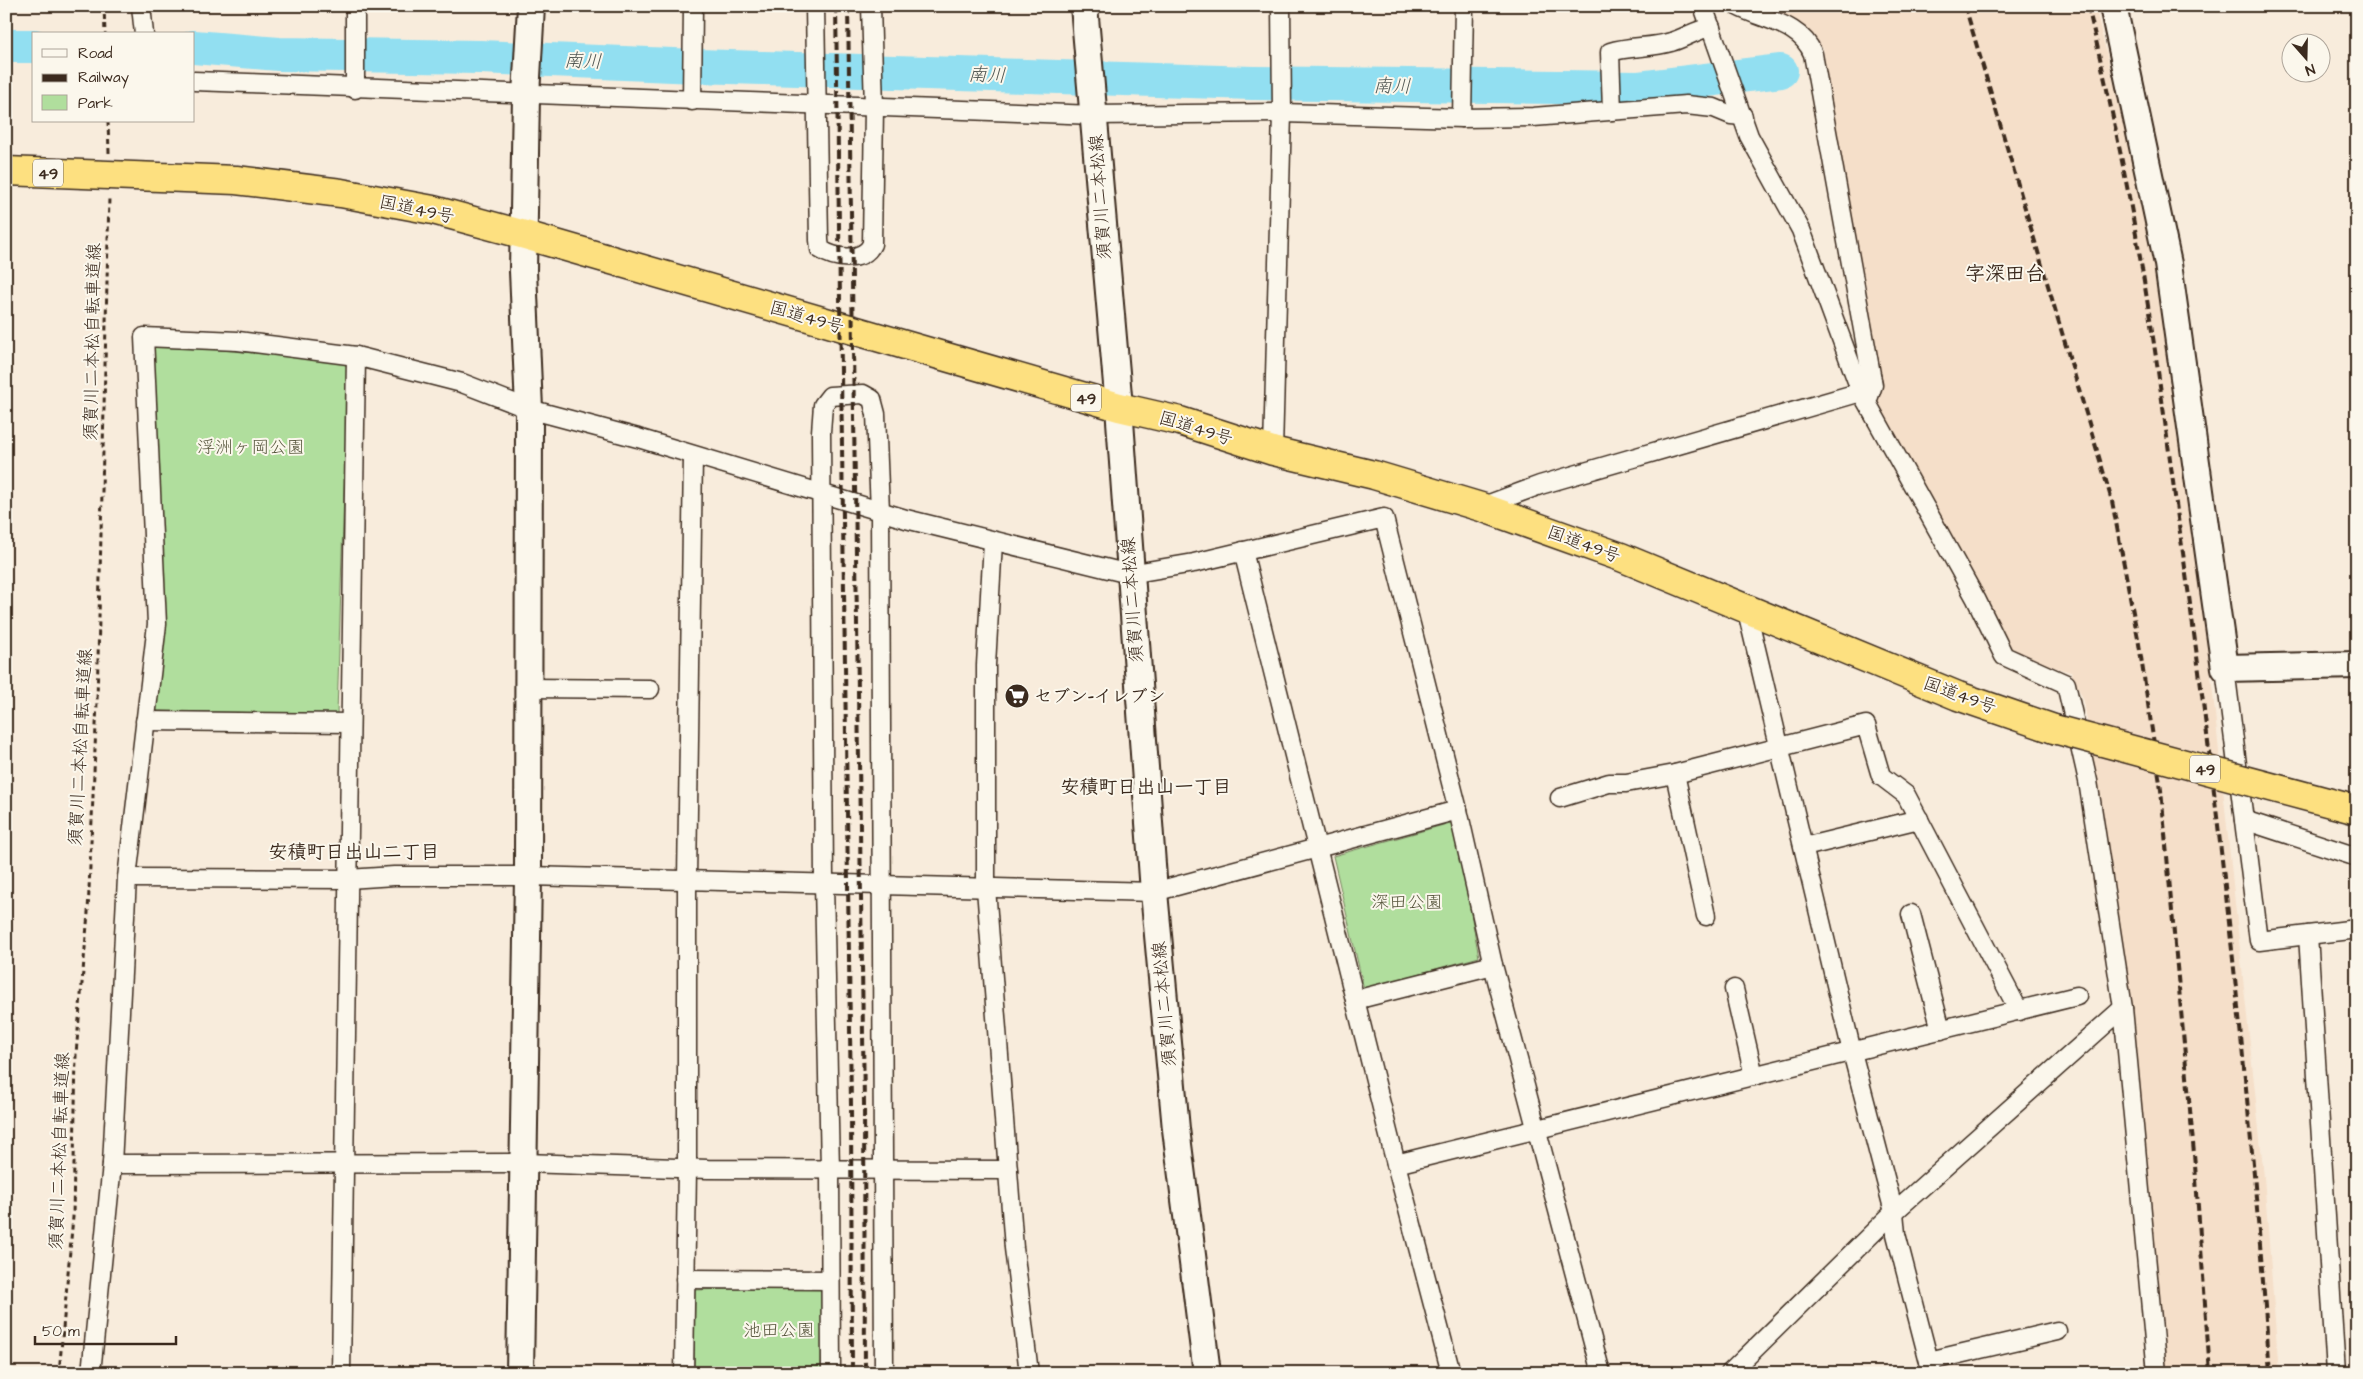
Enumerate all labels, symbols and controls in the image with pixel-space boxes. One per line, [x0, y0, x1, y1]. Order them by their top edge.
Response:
legend [32, 32, 195, 122]
north arrow [2280, 32, 2330, 82]
text: Road [78, 43, 113, 64]
water label: 南川 [563, 47, 602, 76]
text: N [2302, 58, 2318, 80]
water label: 南川 [967, 61, 1006, 90]
text: Railway [78, 67, 129, 89]
water label: 南川 [1373, 73, 1411, 100]
text: Park [78, 93, 113, 114]
street label: 須賀川二本松線 [1084, 133, 1117, 261]
road number: 49 [33, 160, 63, 187]
street label: 国道49号 [377, 189, 457, 230]
street label: 須賀川二本松自転車道線 [78, 243, 107, 441]
district label: 字深田台 [1965, 260, 2045, 288]
street label: 国道49号 [767, 295, 847, 340]
road number: 49 [1071, 384, 1101, 412]
street label: 国道49号 [1156, 405, 1236, 452]
park label: 浮洲ヶ岡公園 [197, 435, 305, 460]
street label: 国道49号 [1544, 520, 1624, 569]
street label: 須賀川二本松線 [1116, 536, 1149, 664]
street label: 須賀川二本松自転車道線 [63, 648, 98, 847]
street label: 国道49号 [1920, 671, 2000, 720]
supermarket icon: セブン-イレブン [1004, 683, 1030, 709]
place label: セブン-イレブン [1034, 684, 1166, 709]
road number: 49 [2190, 756, 2220, 782]
district label: 安積町日出山一丁目 [1060, 774, 1232, 801]
district label: 安積町日出山二丁目 [268, 839, 440, 866]
park label: 深田公園 [1371, 890, 1443, 915]
street label: 須賀川二本松線 [1147, 940, 1182, 1068]
street label: 須賀川二本松自転車道線 [44, 1052, 75, 1250]
scale bar [35, 1314, 176, 1346]
park label: 池田公園 [743, 1318, 815, 1343]
text: 50 m [42, 1321, 80, 1342]

